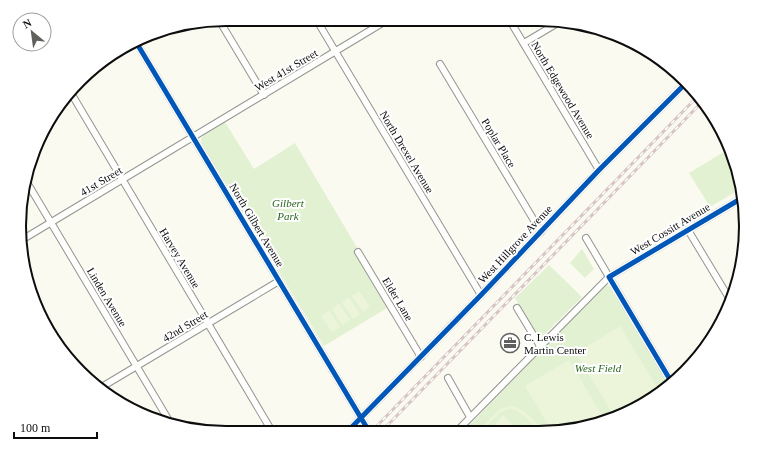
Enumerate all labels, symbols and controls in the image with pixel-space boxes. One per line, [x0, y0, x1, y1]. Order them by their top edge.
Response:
north arrow [12, 12, 52, 52]
text: N [21, 16, 34, 30]
street label: North Edgewood Avenue [529, 39, 597, 141]
street label: West 41st Street [252, 47, 320, 93]
street label: North Drexel Avenue [378, 109, 436, 195]
street label: Poplar Place [480, 116, 518, 170]
street label: 41st Street [78, 164, 124, 198]
street label: North Gilbert Avenue [227, 181, 287, 269]
park label: Gilbert Park [272, 197, 305, 222]
street label: West Cossitt Avenue [628, 200, 712, 257]
street label: West Hillgrove Avenue [476, 202, 554, 285]
street label: Harvey Avenue [157, 226, 203, 290]
street label: Linden Avenue [85, 265, 129, 329]
street label: Elder Lane [380, 275, 416, 323]
street label: 42nd Street [160, 308, 210, 344]
place label: C. Lewis Martin Center [524, 331, 586, 356]
office icon: C. Lewis Martin Center [499, 332, 521, 354]
park label: West Field [575, 362, 622, 374]
scale bar [14, 414, 97, 440]
text: 100 m [20, 421, 51, 435]

